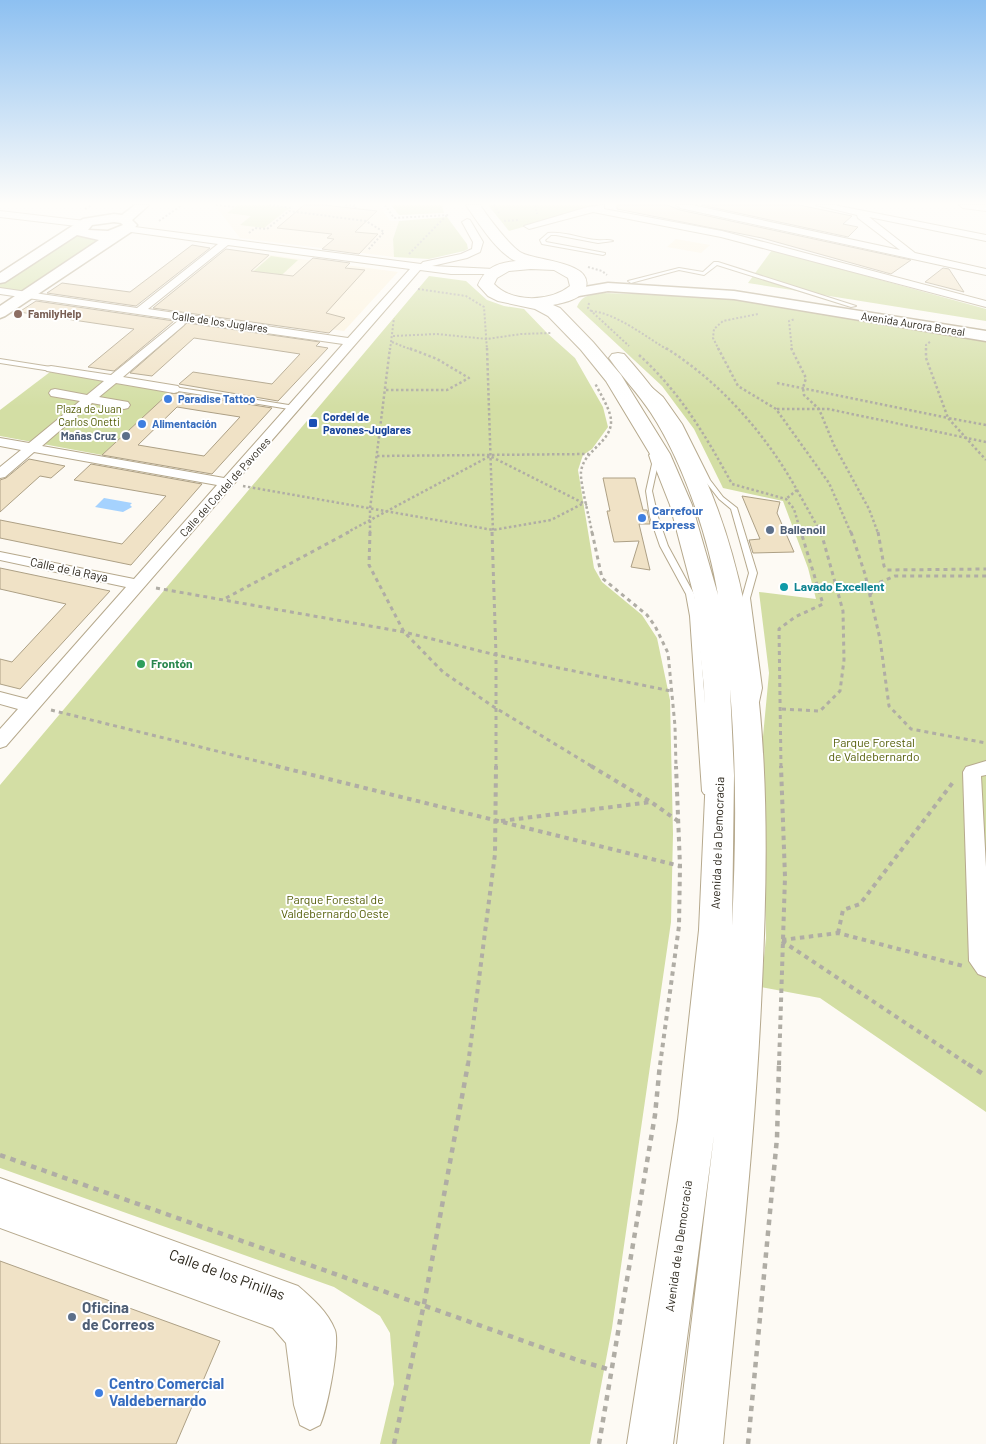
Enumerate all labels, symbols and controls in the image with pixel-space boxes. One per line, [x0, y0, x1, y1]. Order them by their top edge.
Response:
place label: FamilyHelp [28, 307, 82, 320]
marker: FamilyHelp [12, 308, 24, 320]
street label: Calle de los Juglares [171, 308, 269, 335]
street label: Avenida Aurora Boreal [860, 309, 966, 338]
place label: Paradise Tattoo [178, 392, 255, 405]
marker: Paradise Tattoo [162, 393, 174, 405]
park label: Plaza de Juan Carlos Onetti [56, 402, 122, 428]
place label: Cordel de Pavones-Juglares [323, 410, 412, 436]
place label: Alimentación [152, 417, 217, 430]
marker: Cordel de Pavones-Juglares [307, 417, 319, 429]
marker: Alimentación [136, 418, 148, 430]
place label: Mañas Cruz [61, 429, 116, 442]
marker: Mañas Cruz [120, 430, 132, 442]
street label: Calle del Cordel de Pavones [177, 434, 273, 539]
place label: Carrefour Express [652, 503, 704, 531]
marker: Carrefour Express [636, 512, 648, 524]
place label: Ballenoil [780, 522, 825, 536]
marker: Ballenoil [764, 524, 776, 536]
street label: Calle de la Raya [29, 554, 109, 584]
place label: Lavado Excellent [794, 579, 885, 593]
marker: Lavado Excellent [778, 581, 790, 593]
place label: Frontón [151, 656, 193, 670]
marker: Frontón [135, 658, 147, 670]
park label: Parque Forestal de Valdebernardo [829, 735, 919, 763]
street label: Avenida de la Democracia [708, 777, 726, 909]
park label: Parque Forestal de Valdebernardo Oeste [281, 892, 389, 920]
street label: Avenida de la Democracia [662, 1179, 694, 1312]
street label: Calle de los Pinillas [167, 1245, 288, 1303]
place label: Oficina de Correos [82, 1298, 155, 1333]
marker: Oficina de Correos [66, 1311, 78, 1323]
place label: Centro Comercial Valdebernardo [109, 1374, 224, 1409]
marker: Centro Comercial Valdebernardo [93, 1387, 105, 1399]

